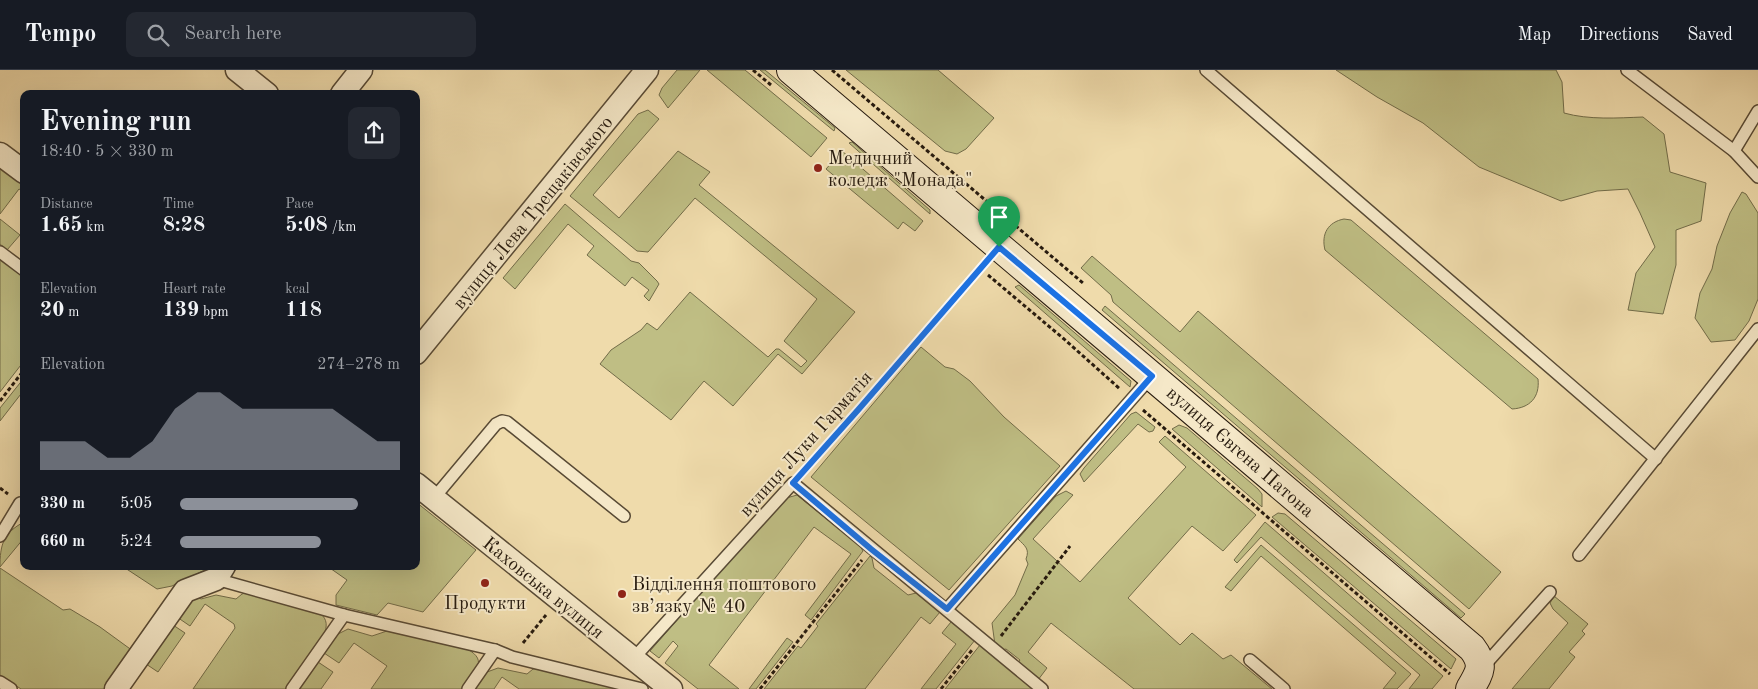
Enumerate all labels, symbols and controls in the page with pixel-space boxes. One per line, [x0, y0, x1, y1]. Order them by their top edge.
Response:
search box [126, 12, 476, 57]
icon: search [144, 21, 172, 49]
text: Tempo [25, 23, 96, 47]
text: Search here [184, 25, 282, 44]
text: Map [1518, 26, 1551, 44]
text: Directions [1579, 26, 1659, 44]
text: Saved [1687, 26, 1733, 44]
button: share [348, 107, 400, 159]
text: Evening run [40, 109, 192, 137]
street label: вулиця Лева Трещаківського [450, 113, 618, 314]
text: 18:40 · 5 × 330 m [40, 144, 173, 160]
place label: Медичний коледж "Монада" [828, 150, 972, 191]
marker: Медичний коледж "Монада" [812, 162, 824, 174]
pin [978, 196, 1020, 247]
text: Distance [40, 197, 93, 211]
text: Time [163, 197, 194, 211]
text: Pace [285, 197, 314, 211]
icon: arrive [985, 203, 1013, 231]
text: 1.65 [40, 215, 82, 236]
text: 8:28 [163, 215, 205, 236]
text: 5:08 [285, 215, 328, 236]
text: km [82, 220, 105, 234]
text: /km [328, 220, 356, 234]
text: Elevation [40, 282, 97, 296]
text: Heart rate [163, 282, 226, 296]
text: kcal [285, 282, 309, 296]
text: 20 [40, 300, 64, 321]
text: 139 [163, 300, 199, 321]
text: 118 [285, 300, 322, 321]
text: m [64, 305, 79, 319]
text: bpm [199, 305, 229, 319]
text: Elevation [40, 357, 105, 373]
text: 274–278 m [317, 357, 400, 373]
street label: вулиця Луки Гарматія [737, 368, 877, 521]
street label: вулиця Євгена Патона [1162, 384, 1317, 522]
text: 330 m [40, 496, 85, 512]
text: 5:05 [120, 496, 152, 512]
text: 660 m [40, 534, 85, 550]
text: 5:24 [120, 534, 152, 550]
street label: Каховська вулиця [478, 534, 607, 644]
place label: Відділення поштового зв’язку № 40 [632, 576, 816, 617]
marker: Продукти [479, 577, 491, 589]
marker: Відділення поштового зв’язку № 40 [616, 588, 628, 600]
place label: Продукти [444, 595, 526, 614]

